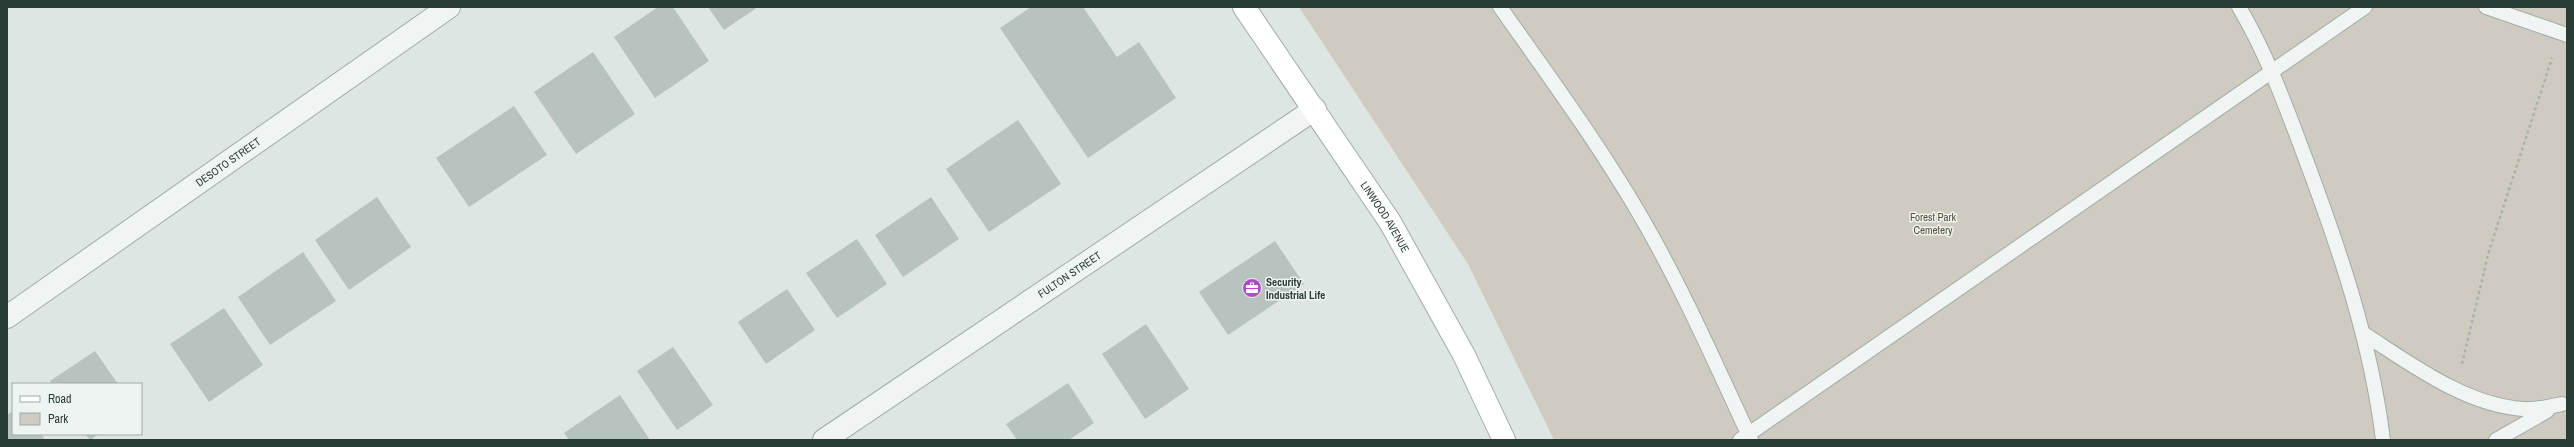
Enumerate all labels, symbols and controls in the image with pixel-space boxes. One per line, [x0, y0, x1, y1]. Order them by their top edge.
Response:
street label: DESOTO STREET [193, 134, 264, 190]
street label: LINWOOD AVENUE [1357, 179, 1413, 255]
park label: Forest Park Cemetery [1910, 210, 1957, 237]
street label: FULTON STREET [1035, 248, 1104, 301]
place label: Security Industrial Life [1266, 275, 1325, 302]
office icon: Security Industrial Life [1241, 277, 1263, 299]
legend [12, 383, 142, 435]
text: Road [48, 391, 72, 407]
text: Park [48, 411, 68, 427]

